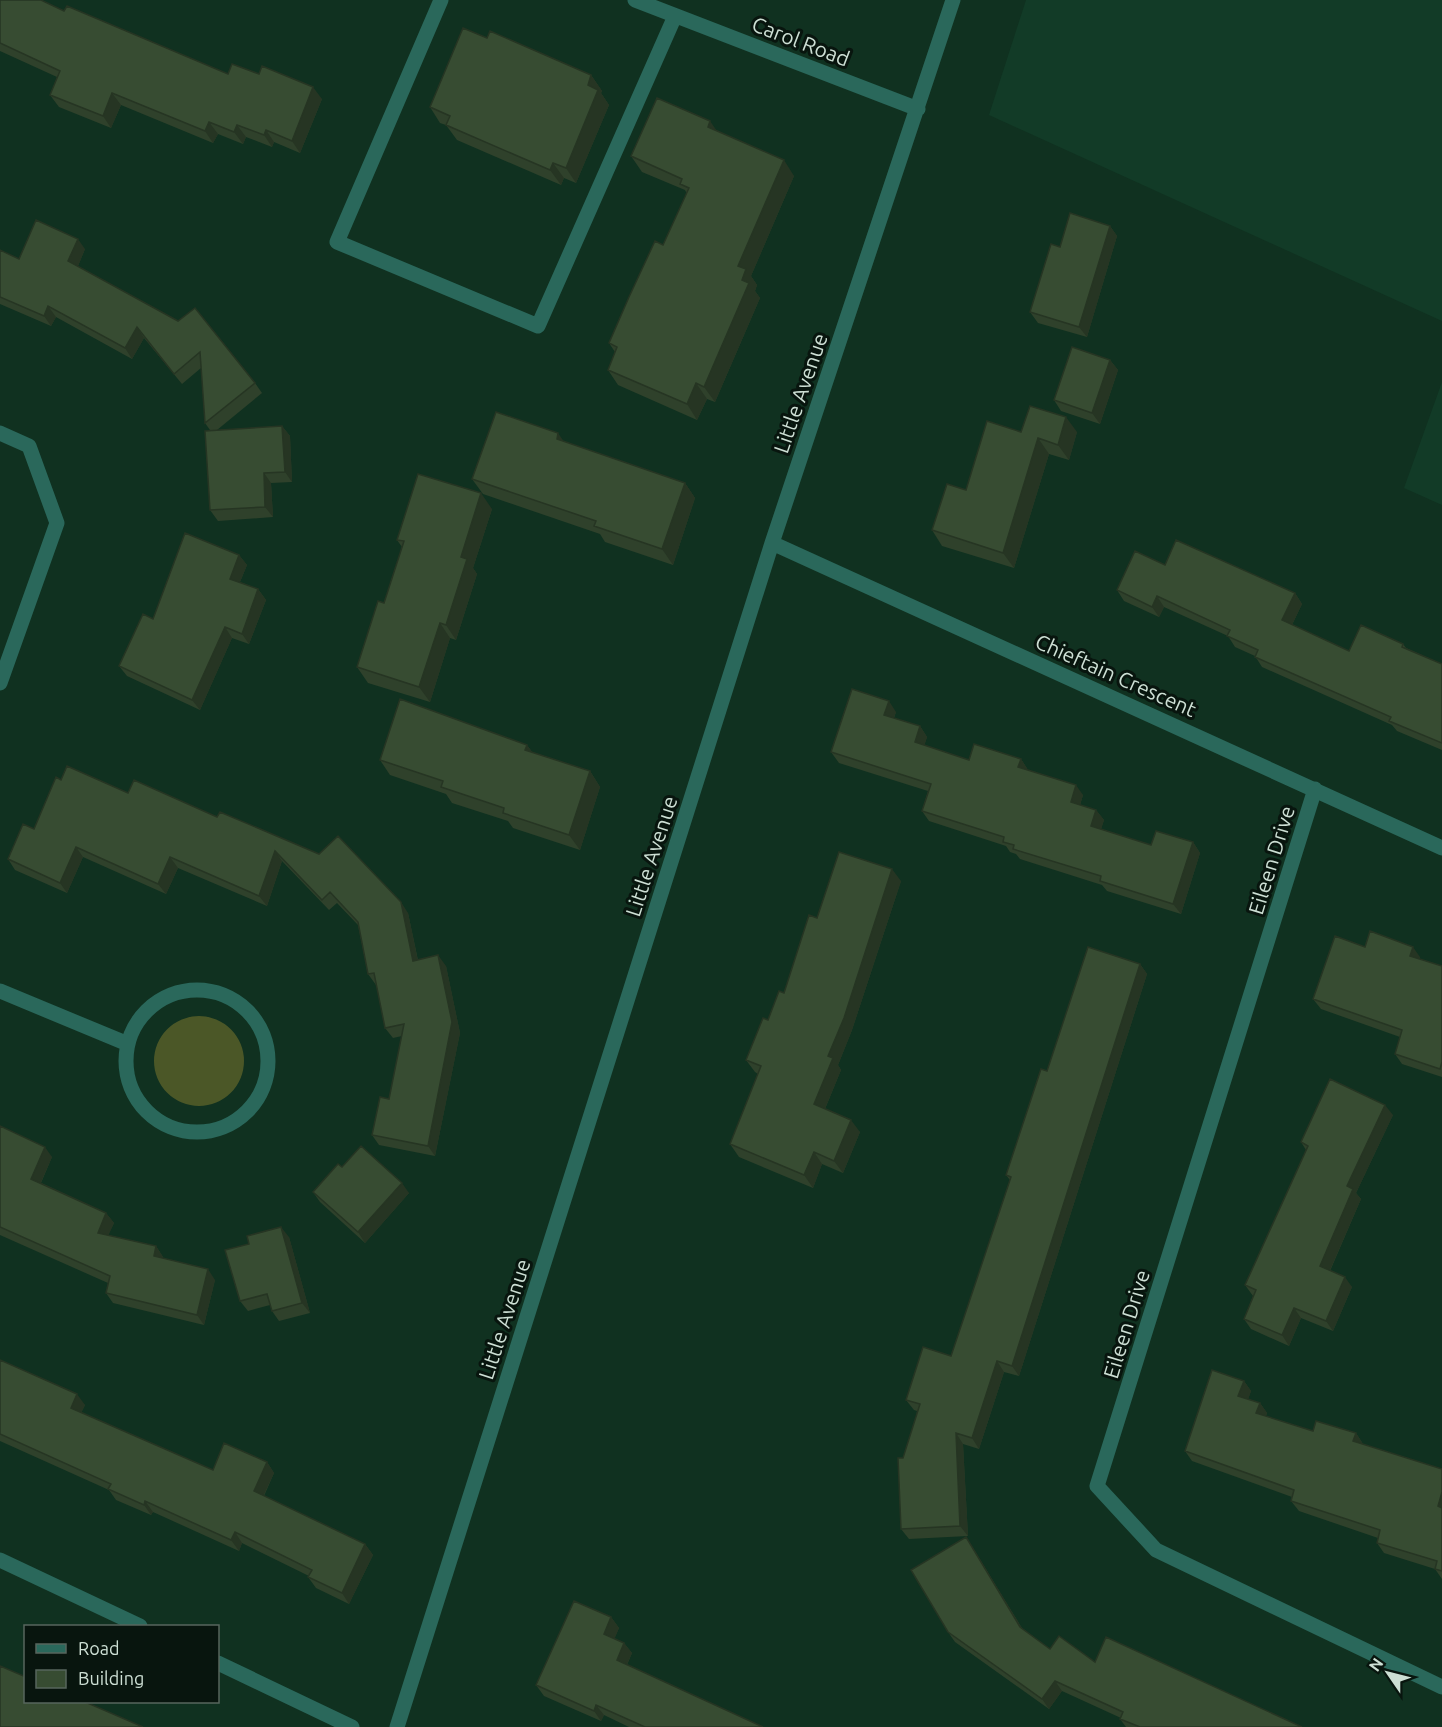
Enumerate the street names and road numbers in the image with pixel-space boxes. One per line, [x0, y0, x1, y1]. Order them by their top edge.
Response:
street label: Carol Road [749, 11, 853, 71]
street label: Little Avenue [768, 330, 832, 456]
street label: Chieftain Crescent [1032, 629, 1200, 721]
street label: Little Avenue [620, 793, 682, 919]
street label: Eileen Drive [1243, 803, 1299, 917]
street label: Little Avenue [473, 1256, 535, 1382]
street label: Eileen Drive [1098, 1267, 1154, 1381]

